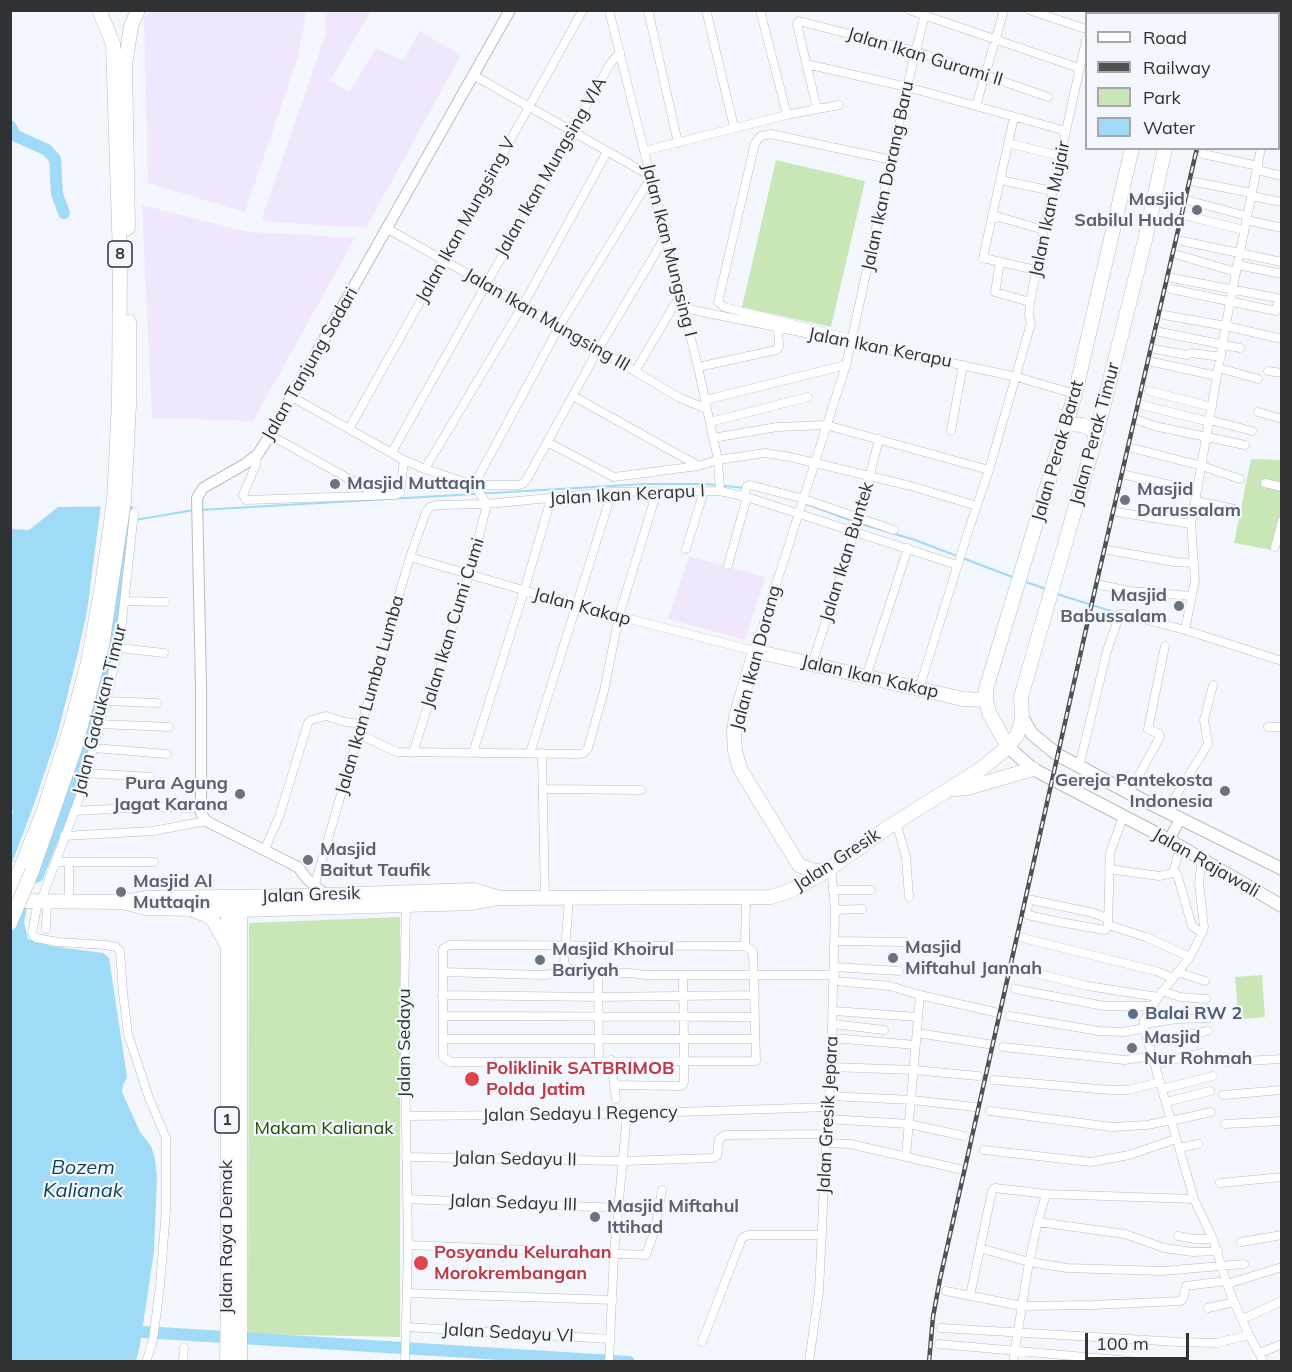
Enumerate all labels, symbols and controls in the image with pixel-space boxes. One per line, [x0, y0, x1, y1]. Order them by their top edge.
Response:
legend [1085, 12, 1280, 150]
street label: Jalan Ikan Gurami II [844, 23, 1006, 91]
text: Road [1143, 26, 1187, 49]
text: Railway [1143, 56, 1211, 79]
street label: Jalan Ikan Mungsing VIA [491, 73, 611, 261]
street label: Jalan Ikan Dorang Baru [857, 79, 919, 273]
text: Park [1143, 86, 1181, 109]
text: Water [1143, 116, 1195, 139]
street label: Jalan Ikan Mungsing V [411, 133, 521, 307]
street label: Jalan Ikan Mujair [1025, 139, 1075, 279]
street label: Jalan Ikan Mungsing I [637, 161, 701, 339]
place label: Masjid Sabilul Huda [1074, 189, 1185, 232]
marker: Masjid Sabilul Huda [1190, 203, 1204, 217]
road number: 8 [108, 241, 132, 267]
street label: Jalan Ikan Mungsing III [460, 264, 634, 376]
street label: Jalan Tanjung Sadari [257, 284, 363, 444]
street label: Jalan Ikan Kerapu [806, 323, 954, 373]
street label: Jalan Perak Timur [1066, 360, 1124, 508]
street label: Jalan Perak Barat [1028, 378, 1088, 524]
place label: Masjid Muttaqin [347, 473, 486, 495]
marker: Masjid Muttaqin [328, 477, 342, 491]
street label: Jalan Ikan Buntek [815, 479, 879, 625]
place label: Masjid Darussalam [1137, 479, 1241, 522]
street label: Jalan Ikan Kerapu I [549, 480, 705, 510]
marker: Masjid Darussalam [1118, 493, 1132, 507]
street label: Jalan Ikan Cumi Cumi [417, 535, 489, 711]
street label: Jalan Ikan Dorang [726, 583, 786, 733]
street label: Jalan Kakap [531, 584, 633, 630]
place label: Masjid Babussalam [1060, 585, 1167, 628]
street label: Jalan Ikan Lumba Lumba [331, 593, 409, 797]
marker: Masjid Babussalam [1172, 599, 1186, 613]
street label: Jalan Gadukan Timur [68, 622, 132, 798]
street label: Jalan Ikan Kakap [799, 651, 941, 703]
place label: Gereja Pantekosta Indonesia [1055, 770, 1213, 812]
place label: Pura Agung Jagat Karana [113, 773, 228, 816]
marker: Gereja Pantekosta Indonesia [1218, 784, 1232, 798]
marker: Pura Agung Jagat Karana [233, 787, 247, 801]
street label: Jalan Gresik [790, 824, 884, 896]
street label: Jalan Rajawali [1149, 824, 1263, 902]
place label: Masjid Baitut Taufik [320, 839, 430, 882]
marker: Masjid Baitut Taufik [301, 853, 315, 867]
place label: Masjid Al Muttaqin [133, 871, 213, 914]
street label: Jalan Gresik [261, 882, 361, 908]
marker: Masjid Al Muttaqin [114, 885, 128, 899]
place label: Masjid Miftahul Jannah [905, 937, 1042, 980]
place label: Masjid Khoirul Bariyah [552, 939, 674, 982]
marker: Masjid Miftahul Jannah [886, 951, 900, 965]
marker: Masjid Khoirul Bariyah [533, 953, 547, 967]
street label: Jalan Sedayu [394, 988, 416, 1098]
place label: Balai RW 2 [1145, 1003, 1242, 1025]
marker: Balai RW 2 [1126, 1007, 1140, 1021]
place label: Masjid Nur Rohmah [1144, 1027, 1252, 1070]
street label: Jalan Gresik Jepara [813, 1035, 843, 1195]
marker: Masjid Nur Rohmah [1125, 1041, 1139, 1055]
place label: Poliklinik SATBRIMOB Polda Jatim [486, 1058, 675, 1100]
marker: Poliklinik SATBRIMOB Polda Jatim [463, 1070, 481, 1088]
street label: Jalan Sedayu I Regency [482, 1101, 678, 1127]
road number: 1 [215, 1107, 239, 1133]
park label: Makam Kalianak [255, 1118, 393, 1140]
street label: Jalan Sedayu II [453, 1147, 577, 1171]
water label: Bozem Kalianak [43, 1156, 123, 1203]
street label: Jalan Raya Demak [216, 1160, 238, 1314]
street label: Jalan Sedayu III [449, 1190, 577, 1216]
place label: Masjid Miftahul Ittihad [607, 1196, 739, 1238]
marker: Masjid Miftahul Ittihad [588, 1210, 602, 1224]
place label: Posyandu Kelurahan Morokrembangan [434, 1242, 612, 1284]
marker: Posyandu Kelurahan Morokrembangan [412, 1254, 430, 1272]
street label: Jalan Sedayu VI [442, 1319, 574, 1347]
scale bar [1088, 1321, 1192, 1359]
text: 100 m [1096, 1332, 1149, 1355]

